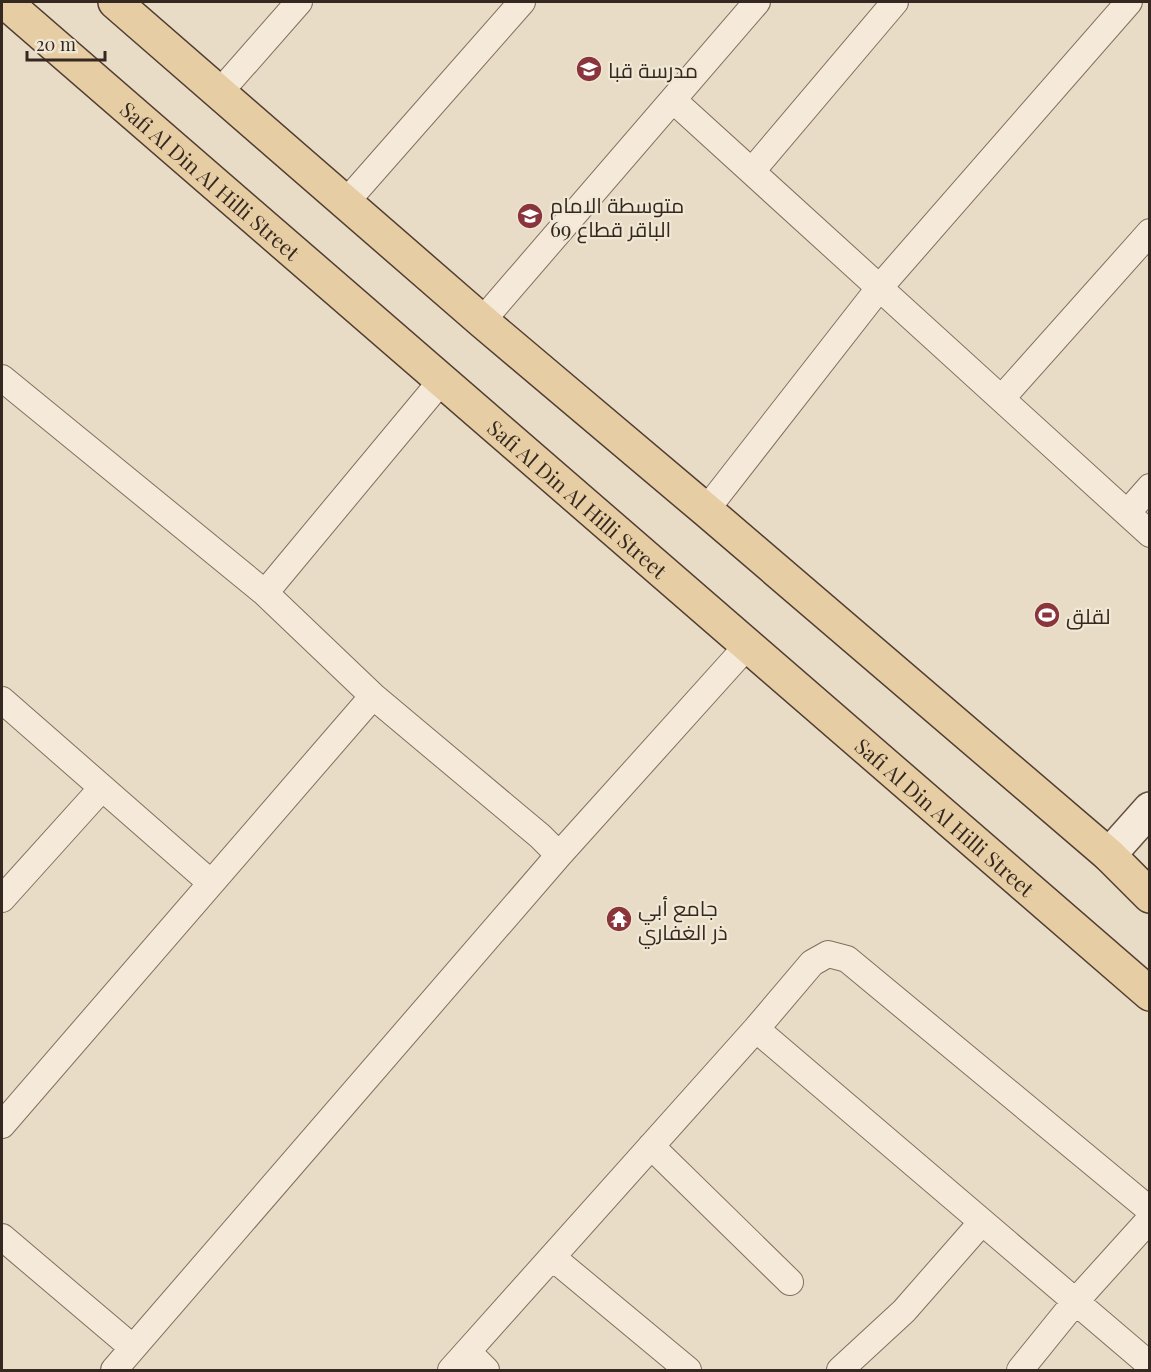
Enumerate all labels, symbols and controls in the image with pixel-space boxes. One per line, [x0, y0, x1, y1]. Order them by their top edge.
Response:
scale bar [27, 24, 105, 62]
text: 20 m [36, 32, 76, 56]
school or university icon: مدرسة قبا [574, 54, 604, 84]
place label: مدرسة قبا [608, 55, 698, 83]
street label: Safi Al Din Al Hilli Street [115, 95, 307, 266]
place label: متوسطة الامام الباقر قطاع 69 [550, 190, 684, 244]
school or university icon: متوسطة الامام الباقر قطاع 69 [515, 201, 545, 231]
street label: Safi Al Din Al Hilli Street [482, 413, 674, 584]
sports icon: لقلق [1032, 600, 1062, 630]
place label: لقلق [1066, 601, 1110, 630]
street label: Safi Al Din Al Hilli Street [850, 731, 1041, 902]
place label: جامع أبي ذر الغفاري [638, 893, 728, 949]
temple icon: جامع أبي ذر الغفاري [604, 904, 634, 934]

